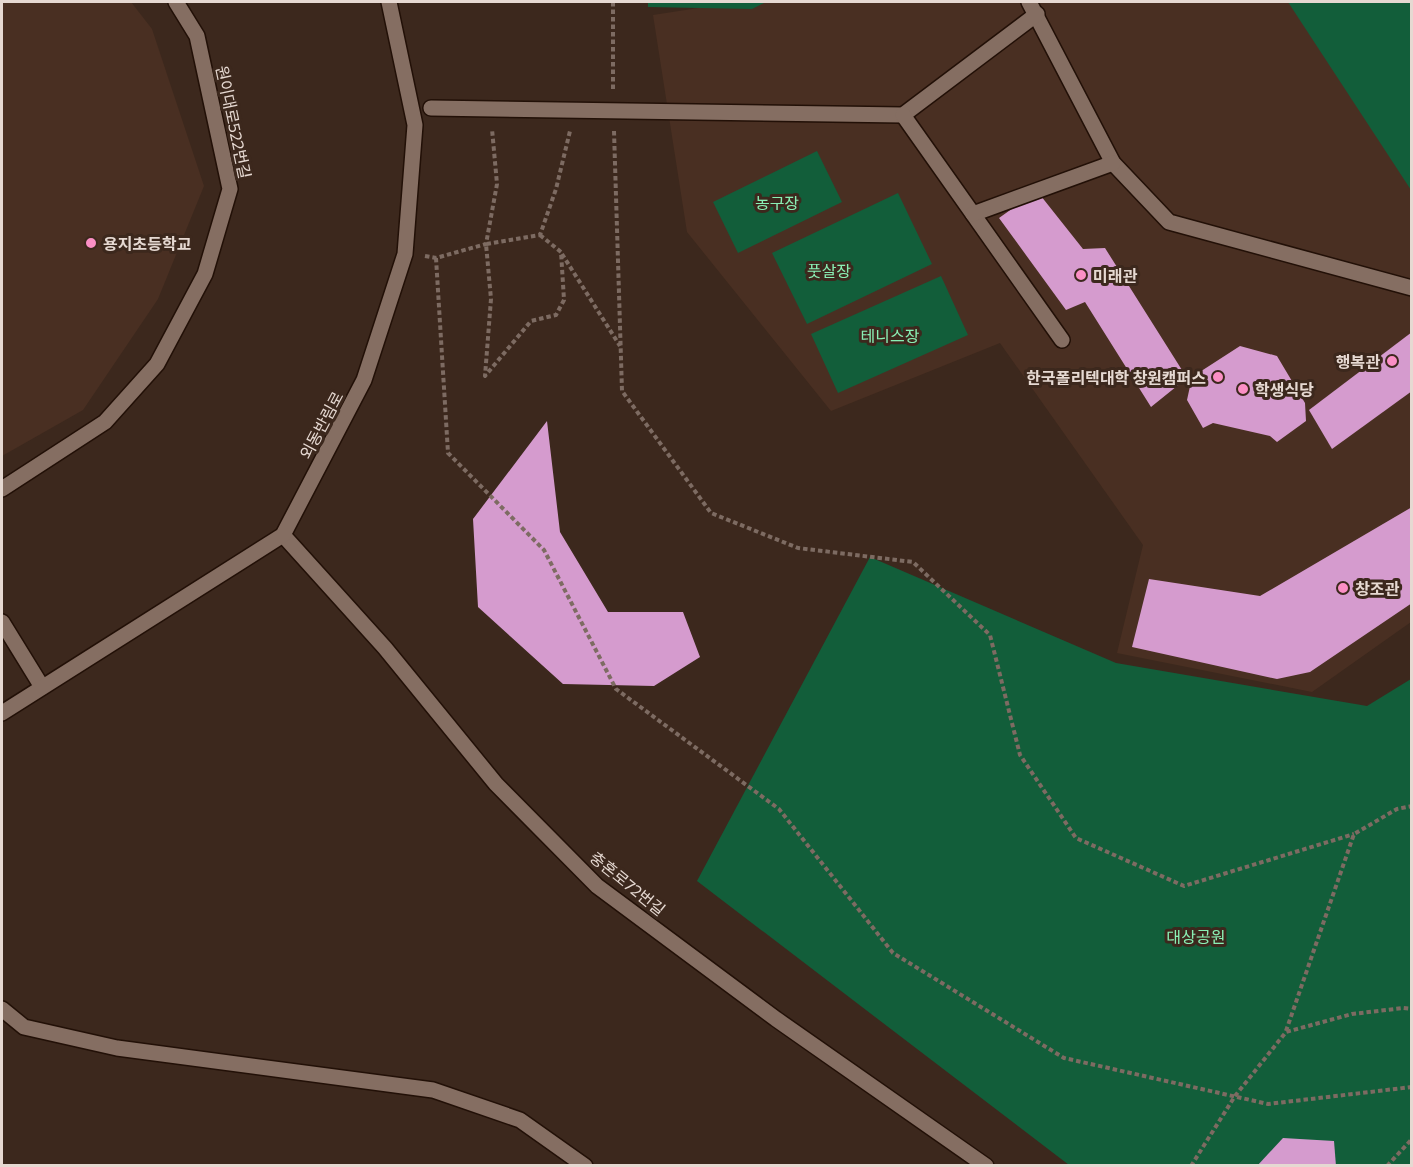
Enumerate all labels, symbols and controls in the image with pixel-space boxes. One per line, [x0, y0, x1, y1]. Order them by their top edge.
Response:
street label: 원이대로522번길 [213, 64, 255, 180]
park label: 농구장 [755, 193, 799, 212]
place label: 용지초등학교 [103, 234, 192, 253]
marker: 용지초등학교 [84, 236, 98, 250]
park label: 풋살장 [807, 261, 851, 280]
place label: 미래관 [1093, 266, 1137, 285]
marker: 미래관 [1074, 268, 1088, 282]
park label: 테니스장 [861, 326, 920, 345]
place label: 행복관 [1336, 352, 1380, 371]
marker: 행복관 [1385, 354, 1399, 368]
place label: 한국폴리텍대학 창원캠퍼스 [1026, 368, 1206, 387]
marker: 한국폴리텍대학 창원캠퍼스 [1211, 370, 1225, 384]
place label: 학생식당 [1255, 380, 1314, 399]
marker: 학생식당 [1236, 382, 1250, 396]
street label: 외동반림로 [295, 388, 347, 462]
place label: 창조관 [1355, 579, 1399, 598]
marker: 창조관 [1336, 581, 1350, 595]
street label: 충혼로72번길 [587, 847, 669, 919]
park label: 대상공원 [1167, 927, 1225, 946]

